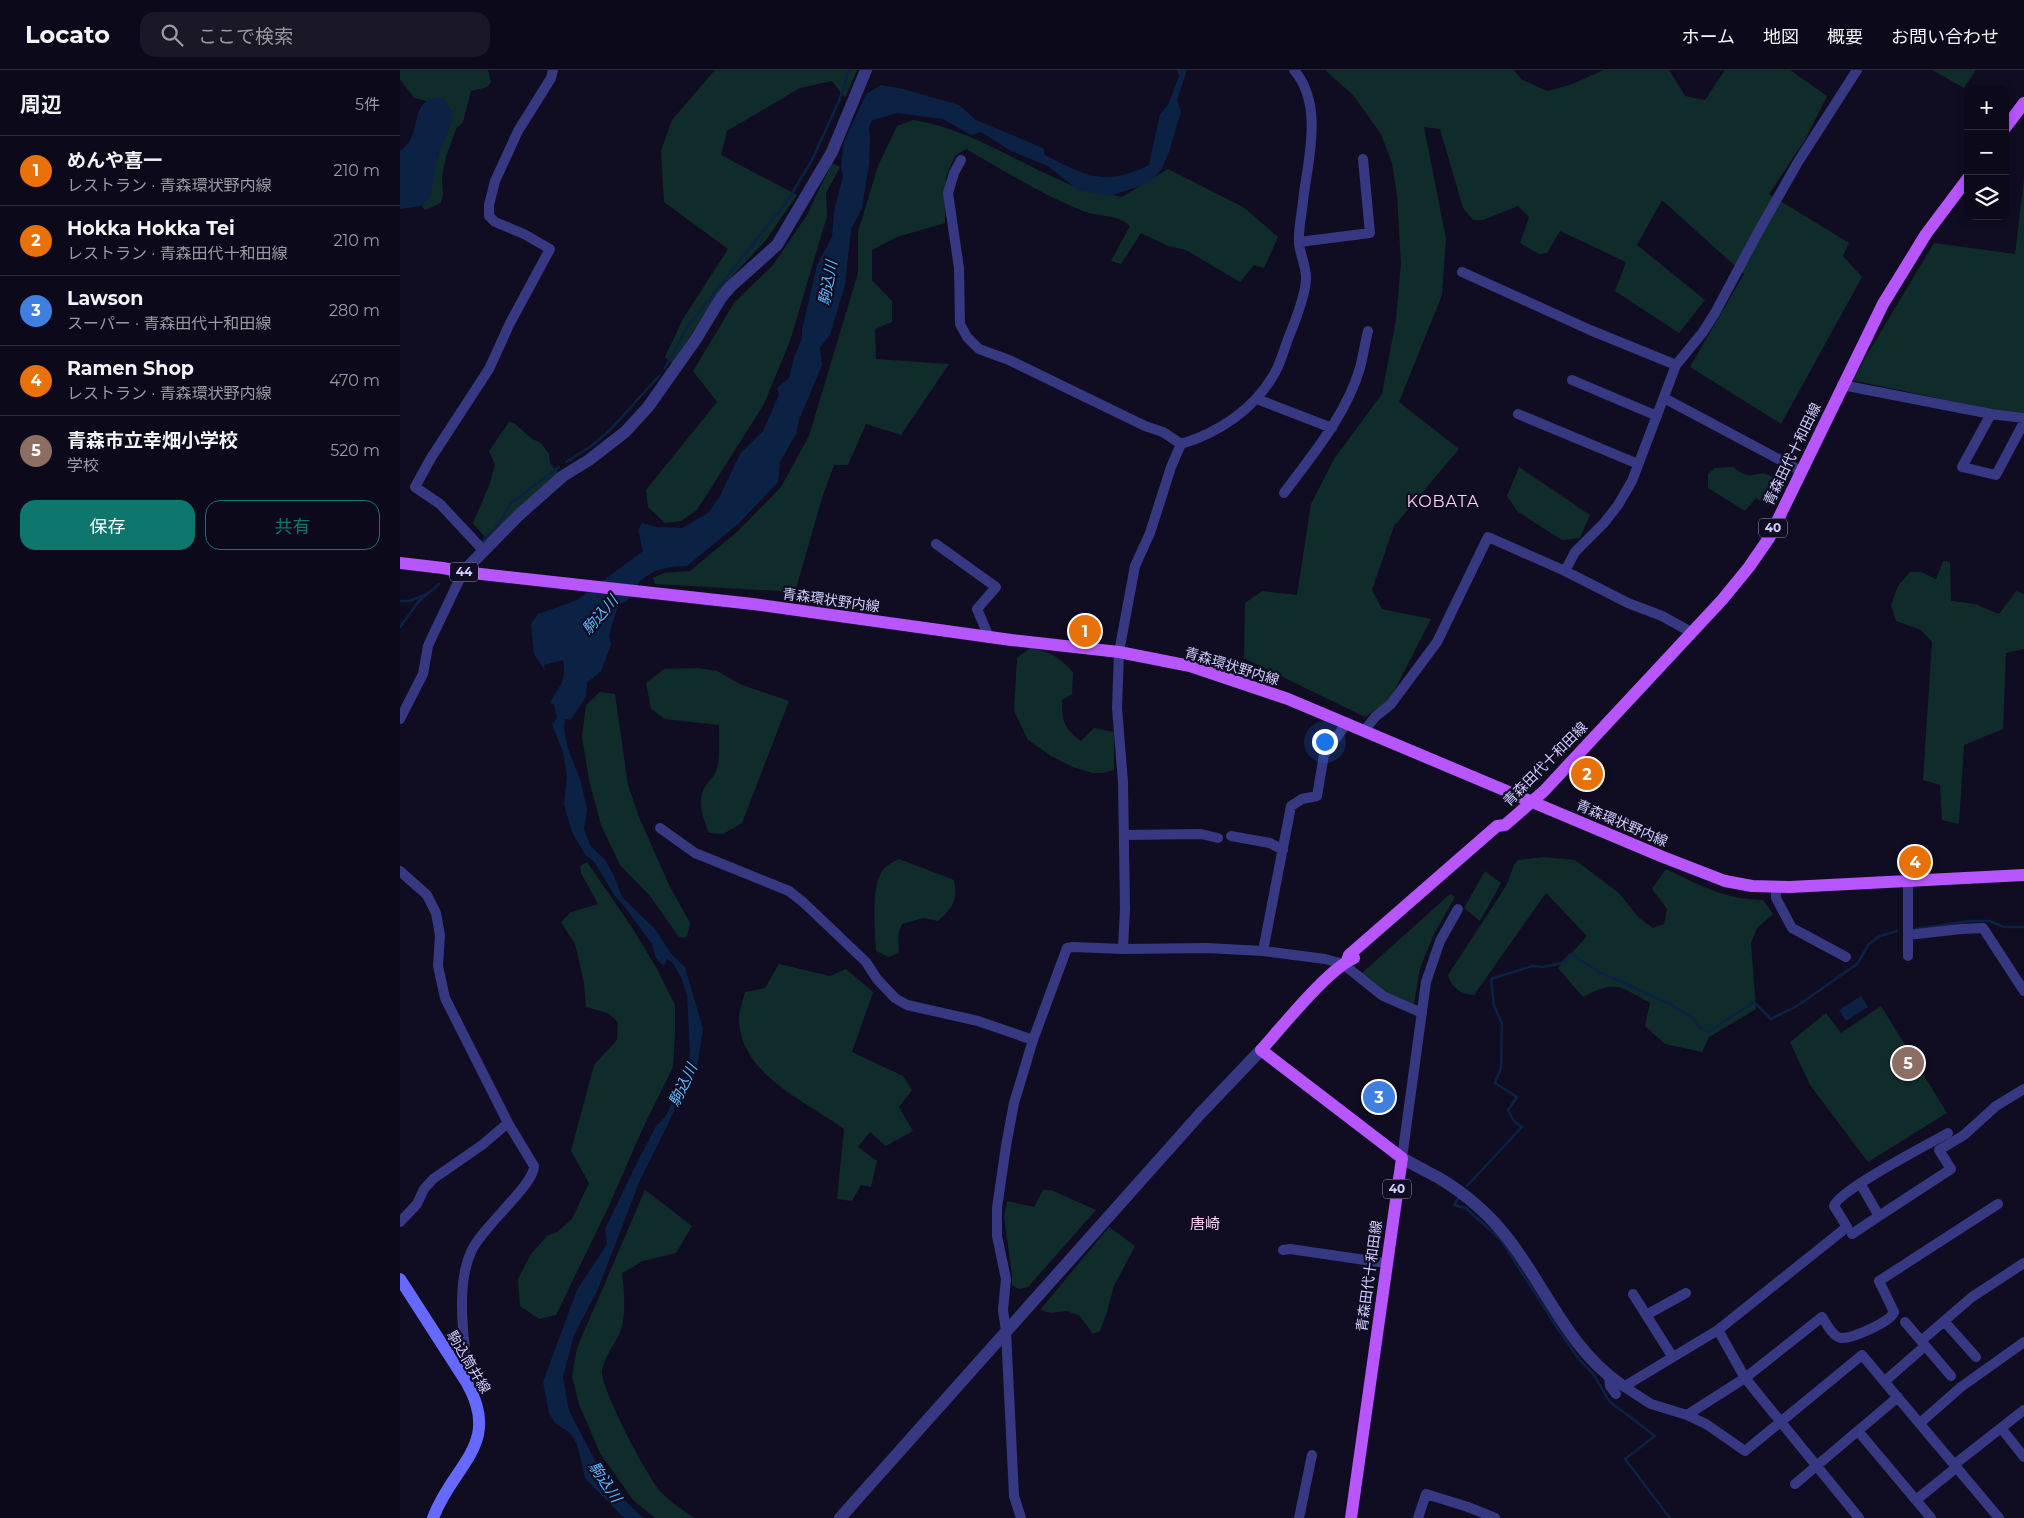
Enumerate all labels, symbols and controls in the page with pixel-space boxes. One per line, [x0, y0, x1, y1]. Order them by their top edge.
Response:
search box [140, 12, 490, 57]
text: Locato [25, 20, 110, 49]
icon: search [158, 21, 186, 49]
text: ここで検索 [198, 25, 293, 48]
text: ホーム [1682, 26, 1735, 48]
text: 地図 [1763, 26, 1799, 48]
text: 概要 [1827, 26, 1863, 48]
text: お問い合わせ [1891, 26, 1999, 48]
map controls [1964, 85, 2009, 220]
button: + [1964, 85, 2009, 130]
text: 周辺 [20, 92, 62, 117]
text: 5件 [355, 95, 380, 114]
button: − [1964, 130, 2009, 175]
text: めんや喜一 [67, 149, 162, 172]
text: 1 [33, 161, 39, 180]
text: 210 m [333, 161, 380, 180]
button: layers [1964, 175, 2009, 220]
text: レストラン · 青森環状野内線 [67, 176, 271, 195]
text: Hokka Hokka Tei [67, 217, 235, 240]
text: 2 [31, 231, 41, 250]
text: 210 m [333, 231, 380, 250]
text: レストラン · 青森田代十和田線 [67, 244, 287, 263]
water label: 駒込川 [814, 257, 841, 307]
text: Lawson [67, 287, 143, 310]
text: 3 [31, 301, 41, 320]
text: 280 m [329, 301, 380, 320]
text: スーパー · 青森田代十和田線 [67, 314, 271, 333]
text: Ramen Shop [67, 357, 194, 380]
text: 4 [30, 371, 42, 390]
text: 470 m [329, 371, 380, 390]
text: レストラン · 青森環状野内線 [67, 384, 271, 403]
street label: 青森田代十和田線 [1759, 400, 1825, 508]
text: 青森市立幸畑小学校 [67, 429, 238, 452]
text: 5 [31, 441, 41, 460]
text: 520 m [330, 441, 380, 460]
text: 学校 [67, 456, 99, 475]
district label: KOBATA [1406, 492, 1480, 511]
button: 保存 [20, 500, 195, 550]
button: 共有 [205, 500, 380, 550]
road number: 40 [1759, 518, 1787, 538]
road number: 44 [450, 562, 478, 582]
street label: 青森環状野内線 [781, 584, 881, 616]
water label: 駒込川 [578, 590, 623, 638]
pin: 1 [1069, 612, 1101, 650]
street label: 青森環状野内線 [1183, 643, 1281, 689]
street label: 青森田代十和田線 [1499, 718, 1591, 810]
your location [1312, 729, 1338, 755]
pin: 2 [1571, 755, 1603, 793]
street label: 青森環状野内線 [1573, 796, 1671, 850]
pin: 4 [1899, 843, 1931, 881]
pin: 5 [1892, 1044, 1924, 1082]
water label: 駒込川 [664, 1059, 702, 1109]
pin: 3 [1363, 1078, 1395, 1116]
road number: 40 [1383, 1180, 1411, 1198]
district label: 唐崎 [1190, 1214, 1220, 1233]
street label: 青森田代十和田線 [1352, 1219, 1386, 1333]
street label: 駒込筒井線 [443, 1327, 495, 1397]
water label: 駒込川 [585, 1458, 627, 1507]

